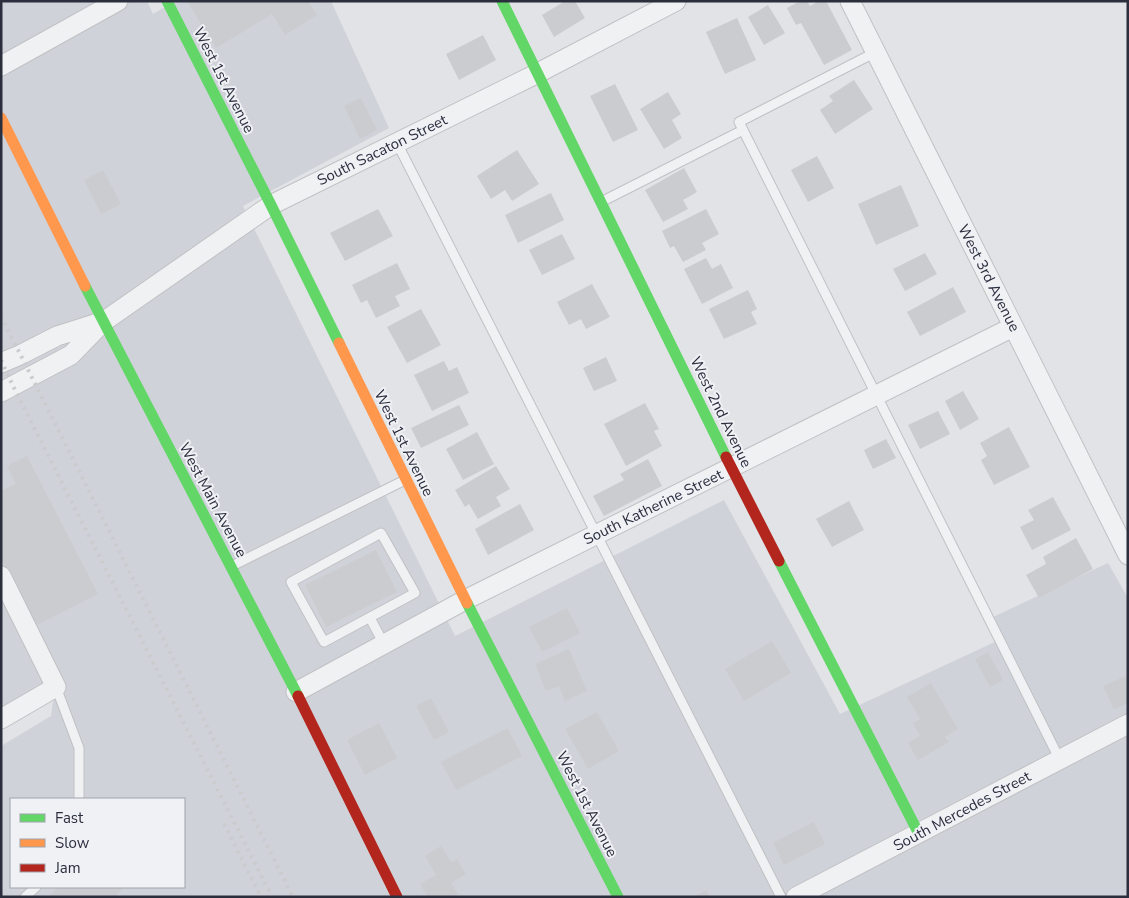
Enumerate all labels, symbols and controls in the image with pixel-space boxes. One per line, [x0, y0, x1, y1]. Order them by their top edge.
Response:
street label: West 1st Avenue [189, 24, 259, 136]
street label: South Sacaton Street [314, 109, 451, 190]
street label: West 3rd Avenue [953, 221, 1025, 335]
street label: West 2nd Avenue [685, 353, 757, 471]
street label: West 1st Avenue [370, 386, 438, 500]
street label: West Main Avenue [174, 439, 252, 561]
street label: South Katherine Street [580, 464, 727, 549]
street label: West 1st Avenue [552, 748, 622, 860]
street label: South Mercedes Street [890, 766, 1035, 856]
legend [10, 798, 185, 888]
text: Fast [55, 808, 84, 828]
text: Slow [55, 833, 90, 853]
text: Jam [54, 858, 81, 878]

